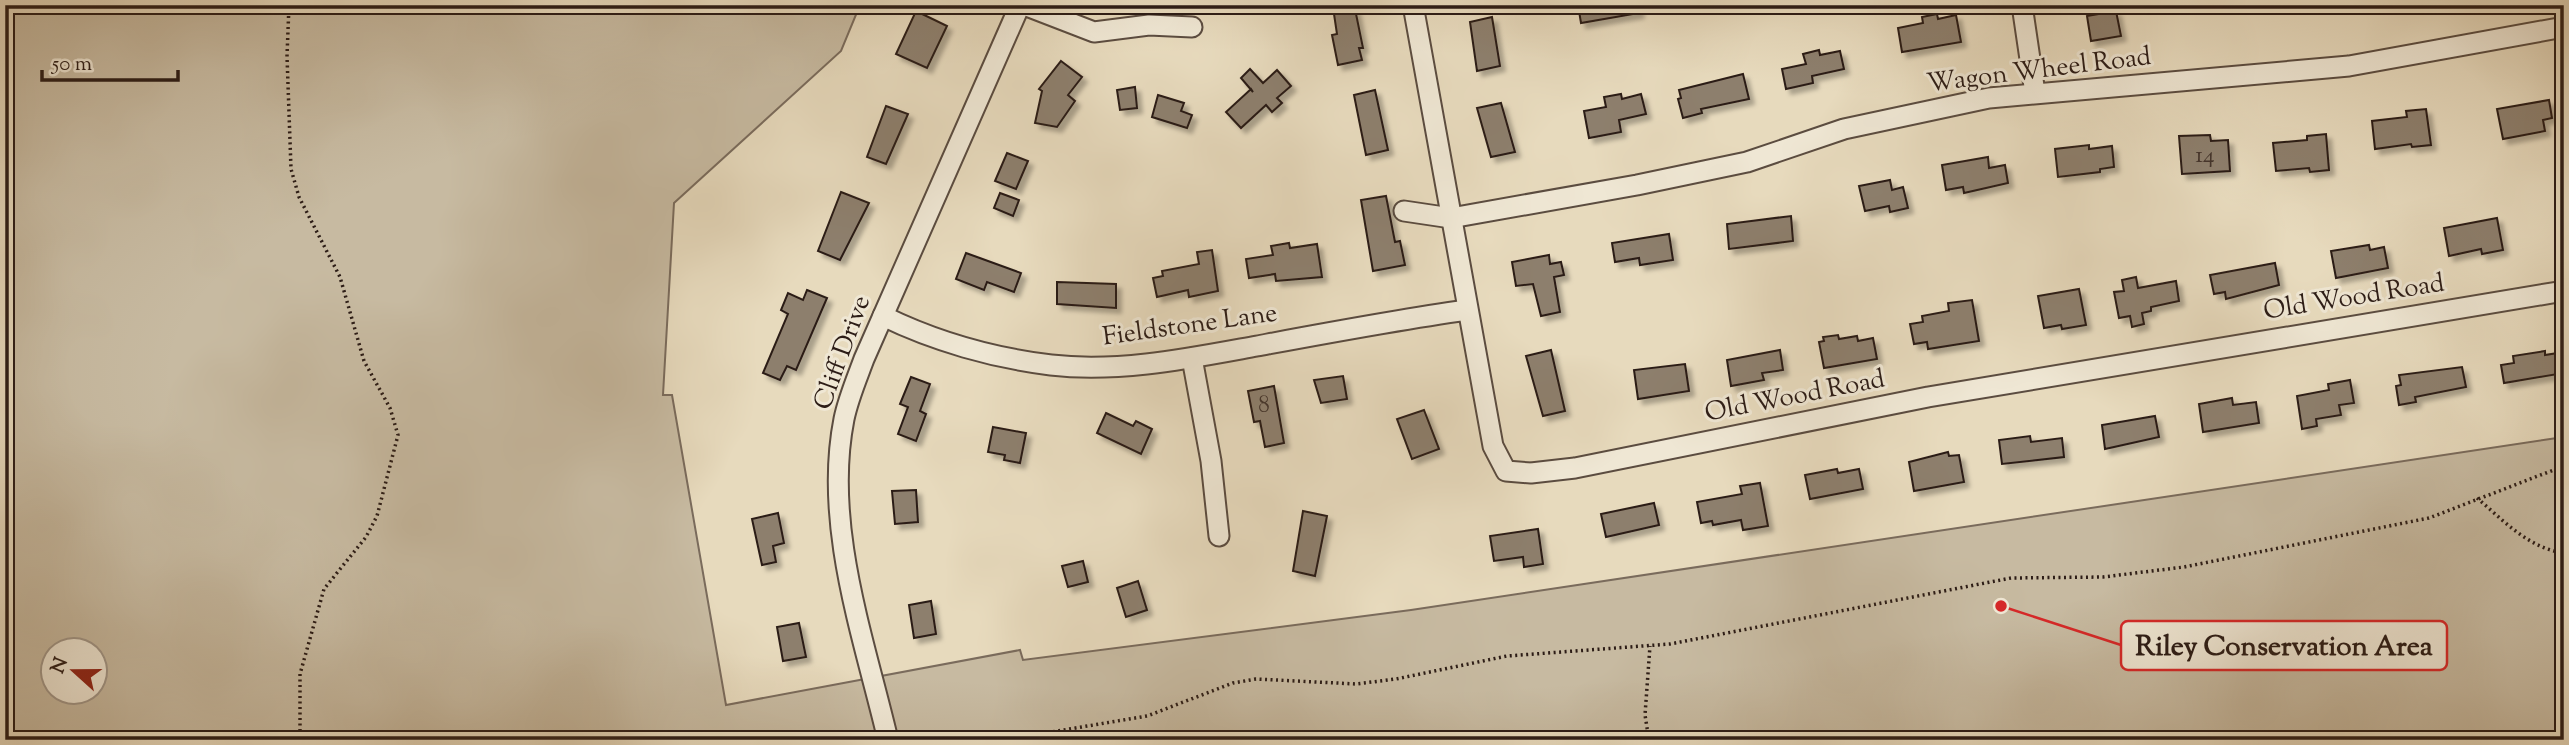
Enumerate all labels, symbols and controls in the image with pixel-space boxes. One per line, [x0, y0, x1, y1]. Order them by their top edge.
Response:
scale bar [42, 38, 178, 82]
street label: Wagon Wheel Road [1925, 39, 2154, 103]
text: 50 m [51, 50, 92, 80]
house number: 14 [2195, 140, 2215, 173]
street label: Old Wood Road [2261, 265, 2448, 331]
street label: Cliff Drive [805, 291, 881, 415]
street label: Fieldstone Lane [1100, 295, 1280, 357]
street label: Old Wood Road [1702, 361, 1889, 433]
house number: 8 [1258, 390, 1270, 423]
callout: Riley Conservation Area [2121, 621, 2447, 670]
text: Riley Conservation Area [2135, 628, 2433, 668]
north arrow [38, 636, 108, 706]
text: N [45, 654, 76, 678]

